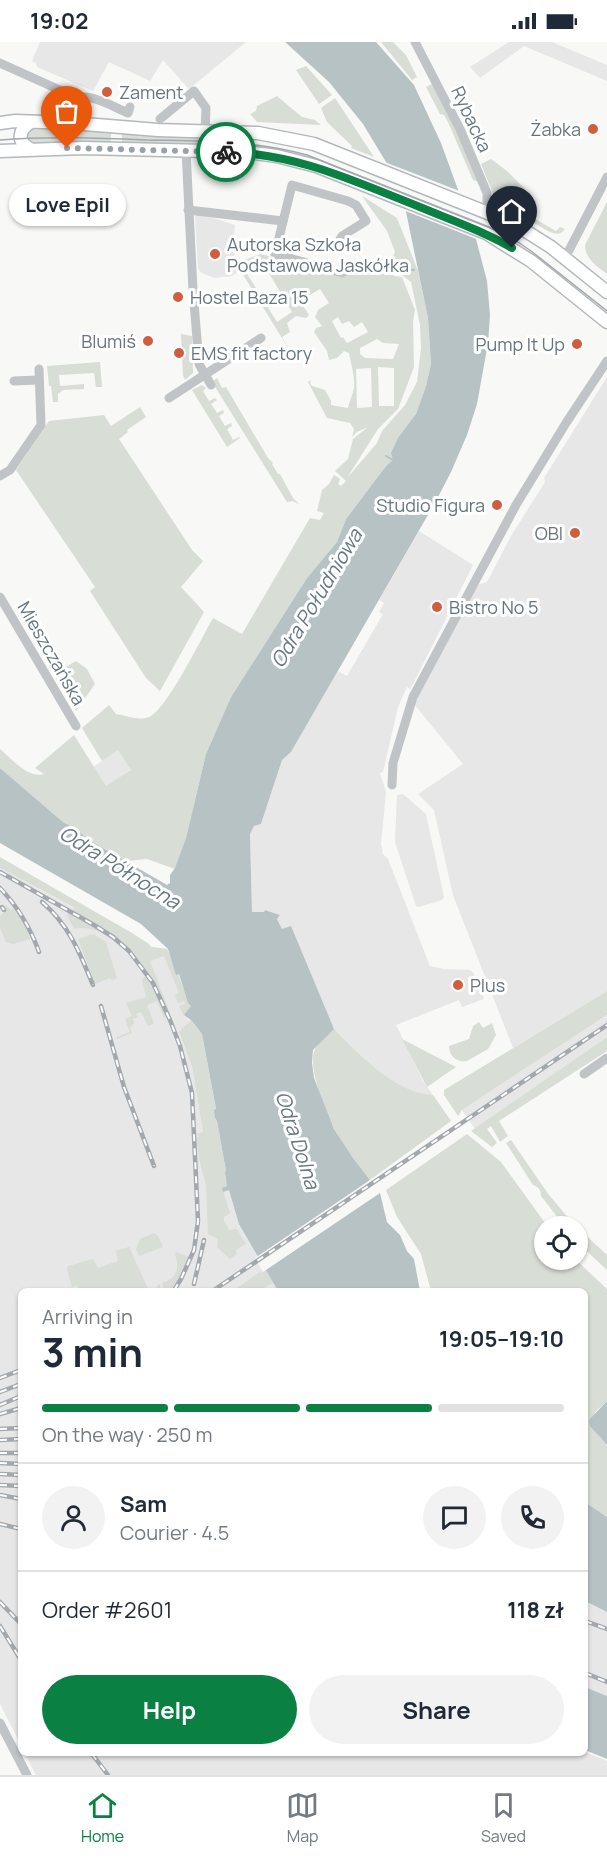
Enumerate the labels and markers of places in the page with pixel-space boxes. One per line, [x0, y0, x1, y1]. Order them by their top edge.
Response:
place label: Zament [119, 80, 183, 104]
marker: Zament [100, 85, 114, 99]
pin [41, 86, 92, 148]
place label: Żabka [530, 117, 581, 141]
marker: Żabka [586, 122, 600, 136]
callout: Love Epil [8, 184, 125, 226]
pin [486, 186, 537, 248]
place label: Autorska Szkoła Podstawowa Jaskółka [227, 232, 409, 277]
marker: Autorska Szkoła Podstawowa Jaskółka [208, 247, 222, 261]
place label: Hostel Baza 15 [190, 285, 309, 309]
marker: Hostel Baza 15 [171, 290, 185, 304]
place label: Blumiś [81, 329, 136, 353]
place label: Pump It Up [476, 332, 565, 356]
marker: Blumiś [141, 334, 155, 348]
marker: Pump It Up [570, 337, 584, 351]
place label: EMS fit factory [191, 341, 313, 365]
marker: EMS fit factory [172, 346, 186, 360]
place label: Studio Figura [376, 493, 485, 517]
marker: Studio Figura [490, 498, 504, 512]
place label: OBI [535, 521, 563, 545]
marker: OBI [568, 526, 582, 540]
place label: Bistro No 5 [449, 595, 538, 619]
marker: Bistro No 5 [430, 600, 444, 614]
place label: Plus [470, 973, 505, 997]
marker: Plus [451, 978, 465, 992]

